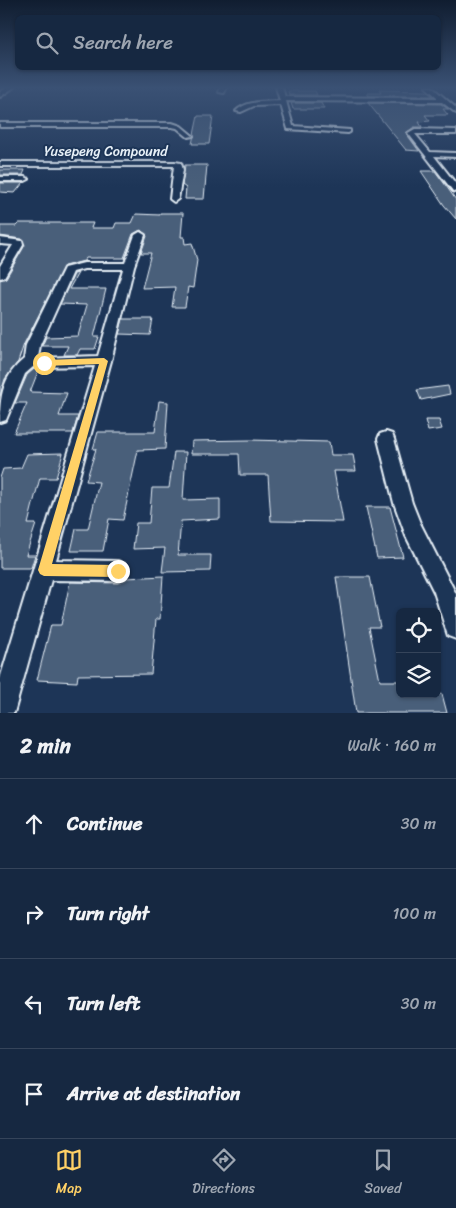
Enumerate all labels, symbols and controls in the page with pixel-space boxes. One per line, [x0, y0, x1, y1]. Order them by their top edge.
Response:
search box [15, 15, 441, 70]
text: Search here [73, 26, 173, 59]
icon: search [33, 29, 61, 57]
street label: Yusepeng Compound [44, 139, 169, 164]
route start [33, 352, 56, 375]
route end [107, 560, 130, 583]
map controls [396, 608, 441, 698]
button: locate [396, 608, 441, 653]
button: layers [396, 653, 441, 698]
text: 2 min [20, 727, 71, 765]
text: Walk · 160 m [347, 731, 436, 760]
text: Continue [67, 807, 143, 840]
text: 30 m [401, 809, 436, 838]
icon: ahead [20, 810, 48, 838]
text: Turn right [67, 897, 149, 930]
text: 100 m [392, 899, 436, 928]
icon: right [20, 900, 48, 928]
text: Turn left [67, 987, 140, 1020]
text: 30 m [401, 989, 436, 1018]
icon: left [20, 990, 48, 1018]
text: Arrive at destination [67, 1077, 240, 1110]
icon: arrive [20, 1080, 48, 1108]
tab: Map [55, 1146, 83, 1201]
tab: Directions [192, 1146, 255, 1201]
tab: Saved [364, 1146, 401, 1201]

